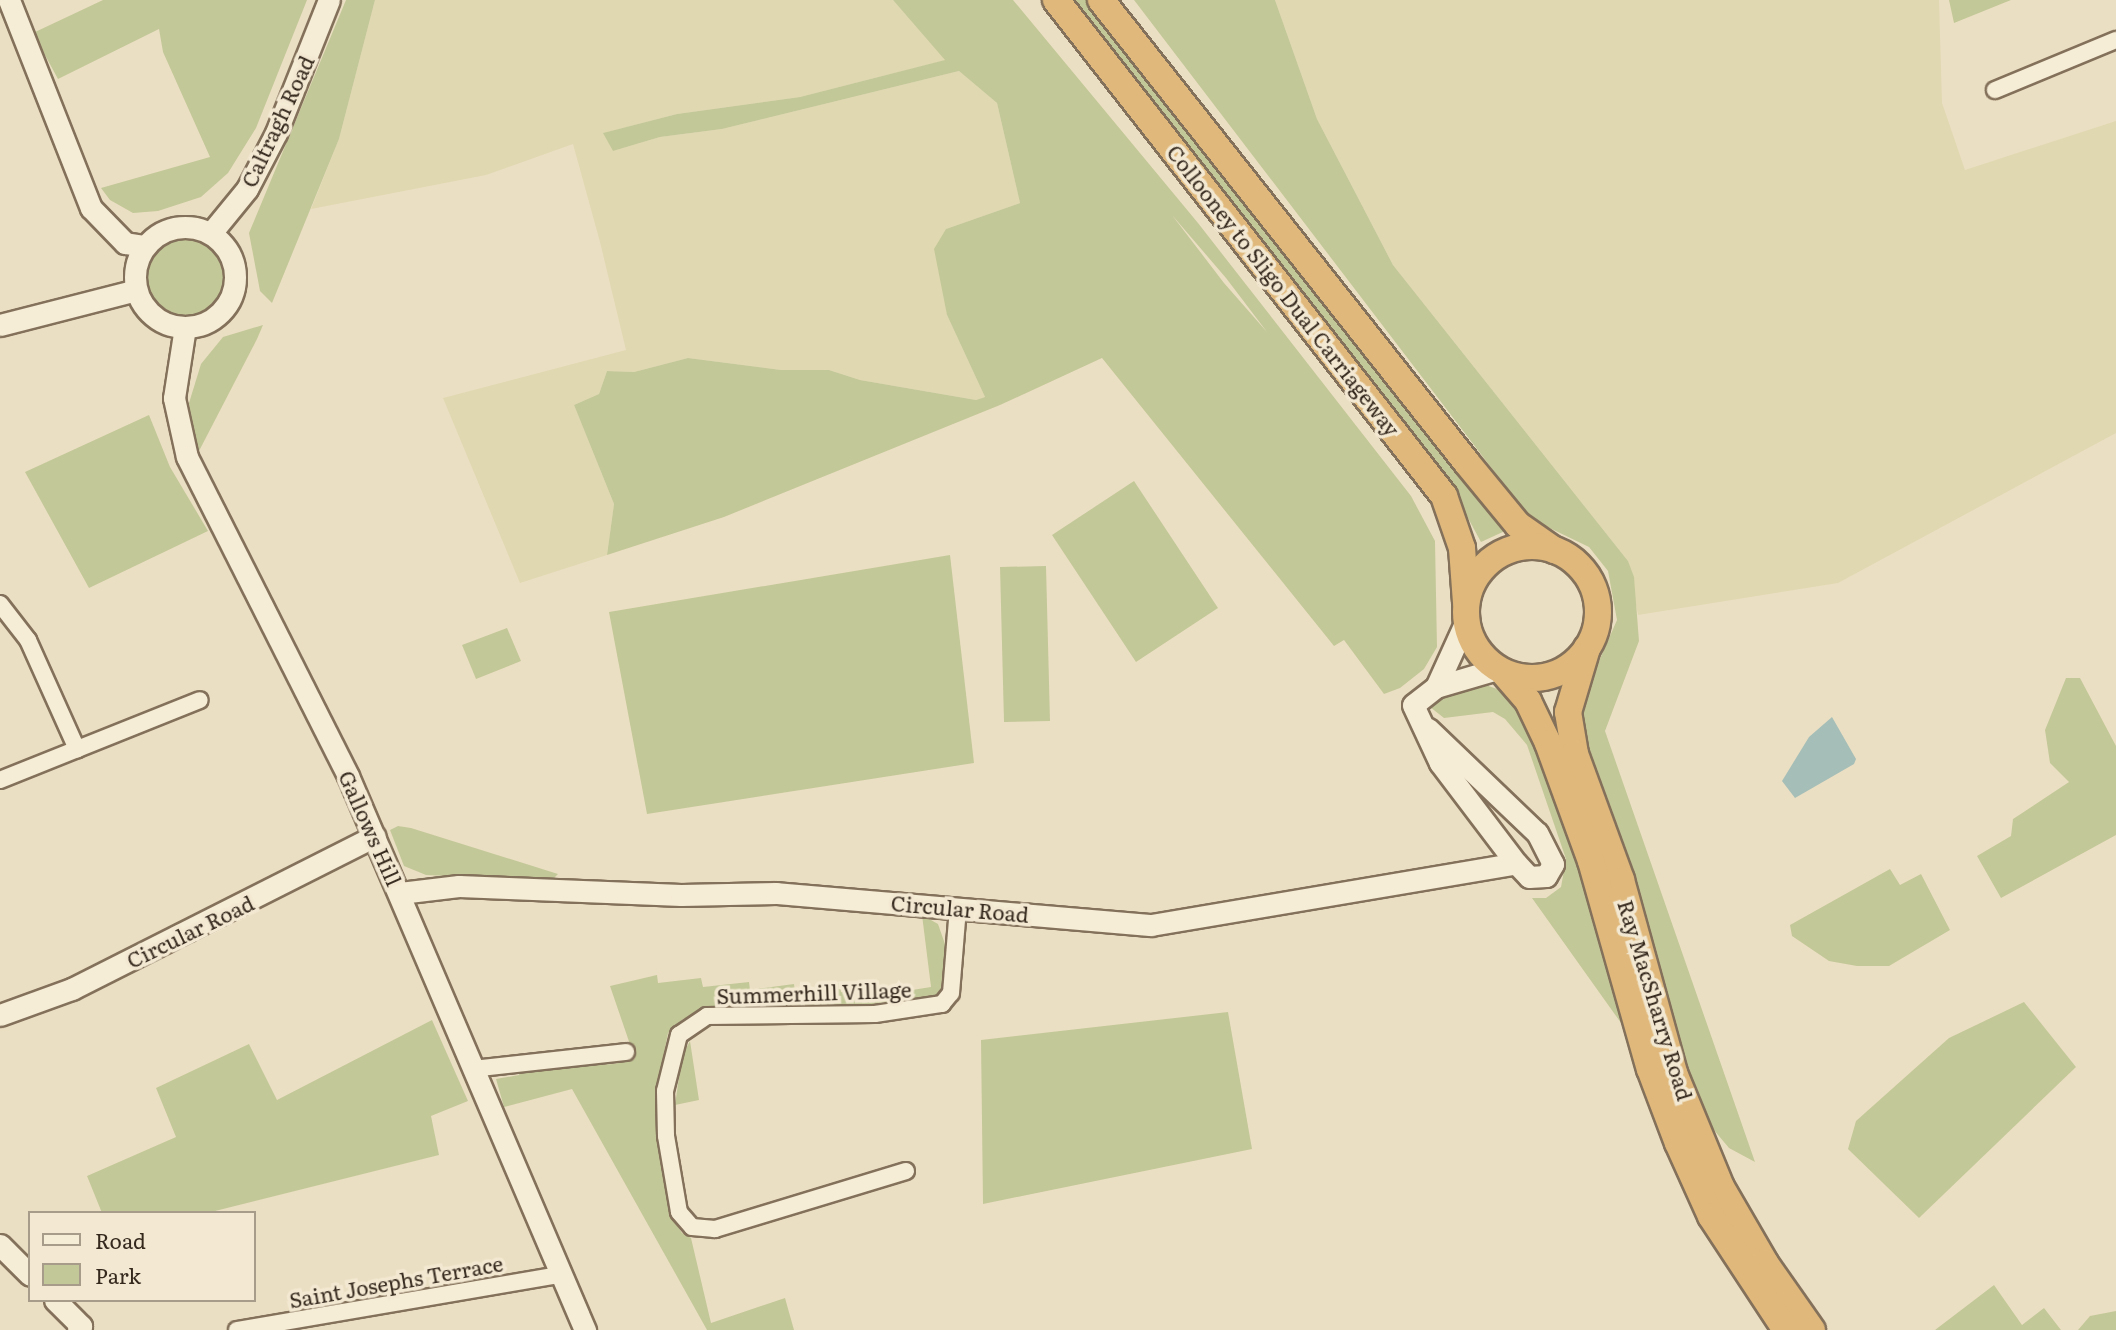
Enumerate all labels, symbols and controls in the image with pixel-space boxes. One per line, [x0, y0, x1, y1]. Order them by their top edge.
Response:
street label: Caltragh Road [235, 51, 319, 191]
street label: Collooney to Sligo Dual Carriageway [1162, 139, 1406, 441]
street label: Gallows Hill [334, 767, 408, 889]
street label: Circular Road [122, 889, 258, 973]
street label: Circular Road [890, 889, 1030, 927]
street label: Ray MacSharry Road [1613, 897, 1699, 1103]
street label: Summerhill Village [716, 976, 912, 1008]
legend [28, 1211, 256, 1302]
text: Road [95, 1224, 146, 1255]
street label: Saint Josephs Terrace [287, 1250, 505, 1312]
text: Park [95, 1259, 141, 1290]

